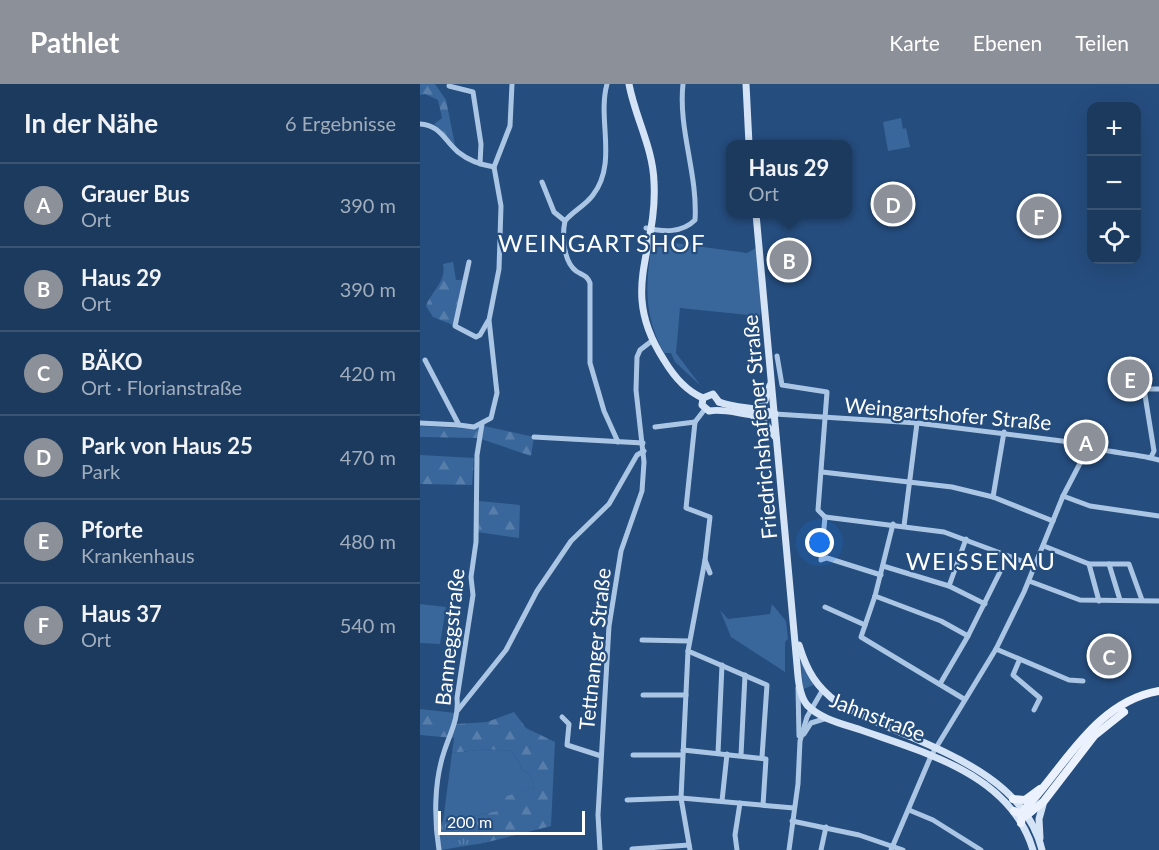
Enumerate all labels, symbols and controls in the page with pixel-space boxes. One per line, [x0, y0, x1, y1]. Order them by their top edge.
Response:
text: Pathlet [30, 25, 119, 59]
text: Karte [889, 30, 940, 55]
text: Ebenen [973, 30, 1042, 55]
text: Teilen [1075, 30, 1129, 55]
map controls [1087, 102, 1141, 264]
button: + [1087, 102, 1141, 156]
text: In der Nähe [24, 107, 158, 139]
text: 6 Ergebnisse [285, 111, 396, 135]
popup [726, 140, 852, 218]
text: Haus 29 [749, 154, 829, 181]
button: − [1087, 156, 1141, 210]
text: Grauer Bus [81, 180, 190, 207]
text: Ort [749, 181, 779, 205]
pin: D [874, 182, 912, 226]
text: A [37, 193, 50, 217]
text: 390 m [340, 193, 396, 217]
pin: F [1020, 194, 1058, 238]
text: Ort [81, 207, 111, 231]
button: locate [1087, 210, 1141, 264]
district label: WEINGARTSHOF [498, 228, 706, 257]
pin: B [770, 238, 808, 282]
text: Haus 29 [81, 264, 162, 291]
text: B [37, 277, 50, 301]
text: 390 m [340, 277, 396, 301]
text: Ort [81, 291, 111, 315]
street label: Friedrichshafener Straße [737, 314, 781, 540]
text: BÄKO [81, 348, 143, 375]
pin: E [1110, 356, 1150, 402]
text: C [37, 361, 50, 385]
text: 420 m [340, 361, 396, 385]
text: Ort · Florianstraße [81, 375, 242, 399]
street label: Weingartshofer Straße [843, 391, 1053, 435]
pin: A [1066, 420, 1106, 464]
text: Park von Haus 25 [81, 432, 253, 459]
text: D [36, 445, 51, 469]
text: 470 m [340, 445, 396, 469]
text: Park [81, 459, 120, 483]
text: Pforte [81, 516, 143, 543]
your location [805, 528, 834, 557]
text: E [38, 529, 49, 553]
text: 480 m [340, 529, 396, 553]
text: Krankenhaus [81, 543, 195, 567]
district label: WEISSENAU [906, 546, 1056, 575]
street label: Banneggstraße [429, 567, 469, 707]
street label: Tettnanger Straße [573, 567, 615, 731]
text: Haus 37 [81, 600, 162, 627]
text: F [38, 613, 49, 637]
text: 540 m [340, 613, 396, 637]
text: Ort [81, 627, 111, 651]
pin: C [1090, 634, 1128, 678]
street label: Jahnstraße [827, 686, 929, 746]
scale bar [438, 808, 585, 836]
text: 200 m [447, 812, 492, 831]

